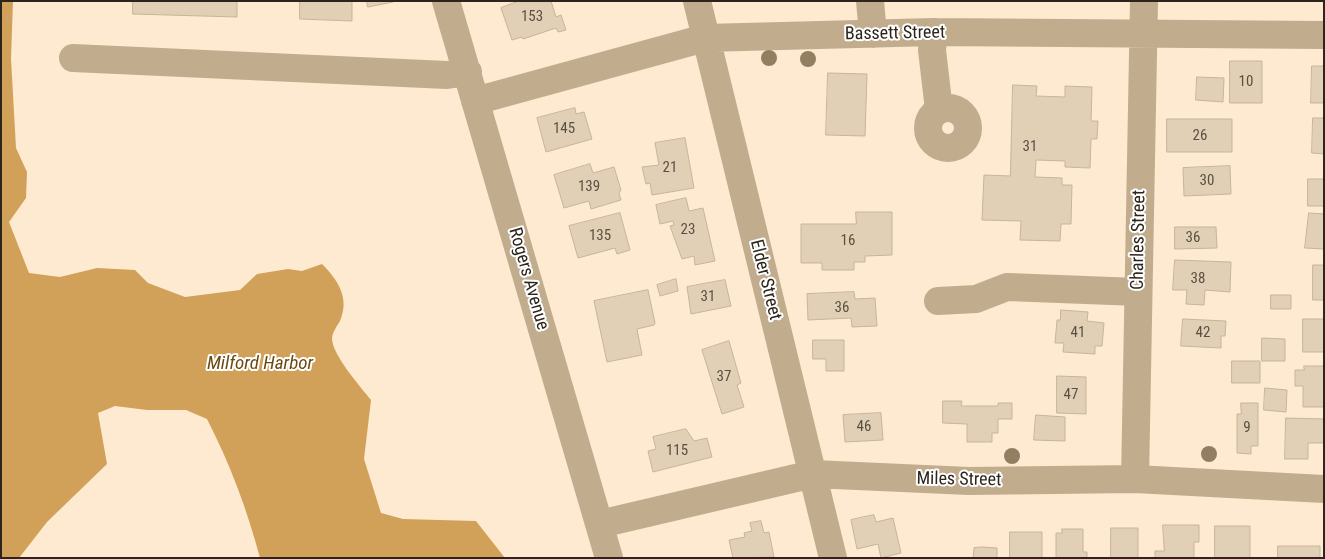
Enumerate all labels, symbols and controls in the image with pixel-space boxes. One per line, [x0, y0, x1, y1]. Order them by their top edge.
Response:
house number: 153 [521, 8, 543, 26]
street label: Bassett Street [845, 22, 945, 46]
house number: 10 [1239, 73, 1253, 91]
house number: 145 [553, 120, 575, 138]
house number: 26 [1193, 127, 1207, 145]
house number: 31 [1023, 138, 1037, 156]
house number: 21 [663, 159, 677, 177]
house number: 30 [1200, 172, 1214, 190]
house number: 139 [578, 178, 600, 196]
street label: Charles Street [1127, 190, 1151, 290]
house number: 23 [681, 221, 695, 239]
street label: Rogers Avenue [503, 225, 553, 333]
house number: 135 [589, 227, 611, 245]
house number: 36 [1186, 229, 1200, 247]
house number: 16 [841, 232, 855, 250]
street label: Elder Street [745, 237, 785, 323]
house number: 38 [1191, 270, 1205, 288]
house number: 31 [701, 288, 715, 306]
house number: 36 [835, 299, 849, 317]
house number: 41 [1071, 324, 1085, 342]
house number: 42 [1196, 324, 1210, 342]
water label: Milford Harbor [207, 353, 313, 375]
house number: 37 [717, 368, 731, 386]
house number: 47 [1064, 386, 1078, 404]
house number: 46 [857, 418, 871, 436]
house number: 9 [1243, 419, 1251, 437]
house number: 115 [666, 442, 688, 460]
street label: Miles Street [916, 468, 1002, 492]

